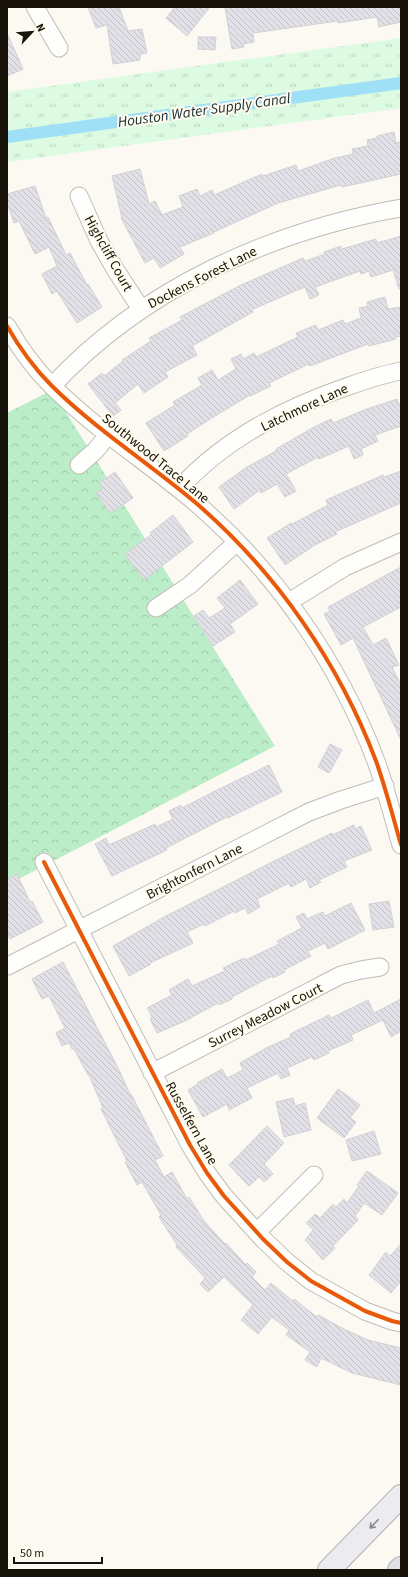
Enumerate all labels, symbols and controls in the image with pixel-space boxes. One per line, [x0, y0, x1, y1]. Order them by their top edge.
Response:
north arrow [12, 12, 52, 52]
text: N [32, 21, 49, 34]
water label: Houston Water Supply Canal [116, 88, 292, 133]
street label: Highcliff Court [79, 212, 137, 295]
street label: Dockens Forest Lane [144, 242, 261, 314]
street label: Latchmore Lane [257, 379, 351, 437]
street label: Southwood Trace Lane [97, 409, 214, 509]
street label: Brightonfern Lane [143, 839, 246, 905]
street label: Surrey Meadow Court [205, 978, 326, 1053]
street label: Russelfern Lane [160, 1078, 222, 1169]
one-way arrow [369, 1519, 379, 1529]
scale bar [14, 1539, 102, 1565]
text: 50 m [20, 1545, 44, 1562]

